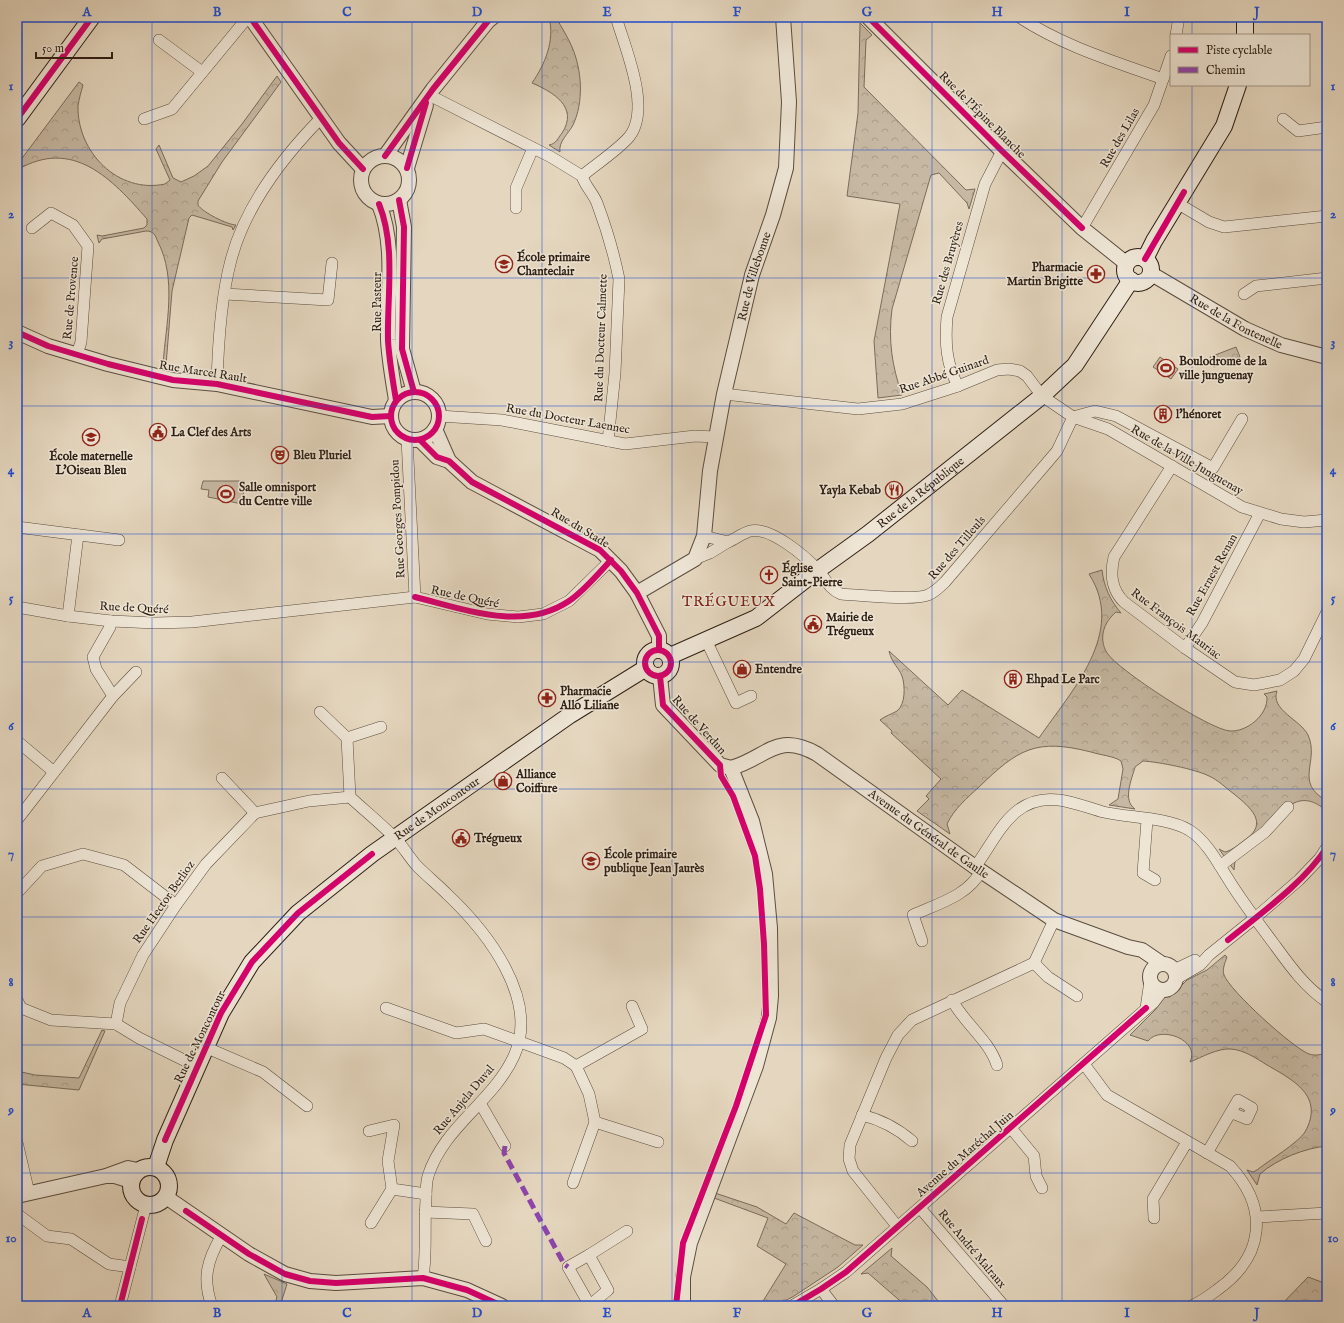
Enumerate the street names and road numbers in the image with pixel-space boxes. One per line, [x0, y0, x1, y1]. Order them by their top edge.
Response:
street label: Rue de l'Épine Blanche [935, 68, 1030, 163]
street label: Rue des Lilas [1097, 105, 1143, 171]
street label: Rue des Bruyères [929, 220, 967, 306]
street label: Rue de Villebonne [734, 229, 774, 322]
street label: Rue de Provence [60, 255, 82, 340]
street label: Rue Pasteur [370, 271, 385, 332]
street label: Rue du Docteur Calmette [591, 273, 611, 402]
street label: Rue de la Fontenelle [1187, 291, 1285, 352]
street label: Rue Abbé Guinard [897, 352, 991, 397]
street label: Rue Marcel Rault [158, 358, 248, 386]
street label: Rue du Docteur Laennec [505, 401, 631, 437]
street label: Rue de la Ville Junguenay [1128, 422, 1246, 499]
street label: Rue de la République [874, 453, 967, 531]
street label: Rue Georges Pompidou [387, 459, 410, 579]
street label: Rue du Stade [548, 505, 613, 552]
street label: Rue des Tilleuls [925, 513, 989, 583]
street label: Rue Ernest Renan [1183, 531, 1241, 619]
street label: Rue de Quéré [429, 582, 501, 612]
street label: Rue François Mauriac [1128, 585, 1224, 663]
street label: Rue de Quéré [99, 599, 170, 617]
street label: Rue de Verdun [669, 692, 730, 758]
street label: Rue de Moncontour [391, 773, 483, 844]
street label: Avenue du Général de Gaulle [865, 785, 992, 882]
street label: Rue Hector Berlioz [130, 857, 199, 946]
street label: Rue de Moncontour [171, 988, 229, 1086]
street label: Rue Anjela Duval [430, 1061, 498, 1138]
street label: Avenue du Maréchal Juin [913, 1107, 1018, 1202]
street label: Rue André Malraux [935, 1207, 1009, 1292]

